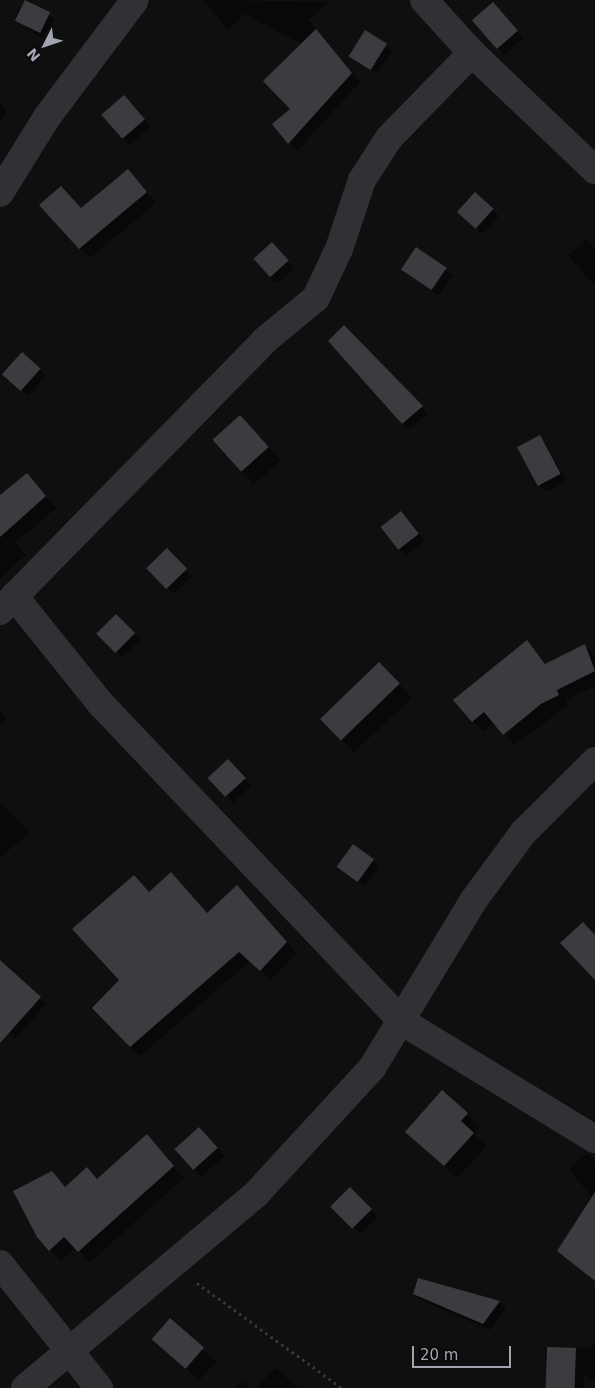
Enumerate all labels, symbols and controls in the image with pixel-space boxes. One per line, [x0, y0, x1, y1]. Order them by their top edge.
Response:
north arrow [20, 20, 70, 70]
text: N [24, 45, 44, 65]
scale bar [415, 1336, 514, 1368]
text: 20 m [420, 1346, 458, 1364]

